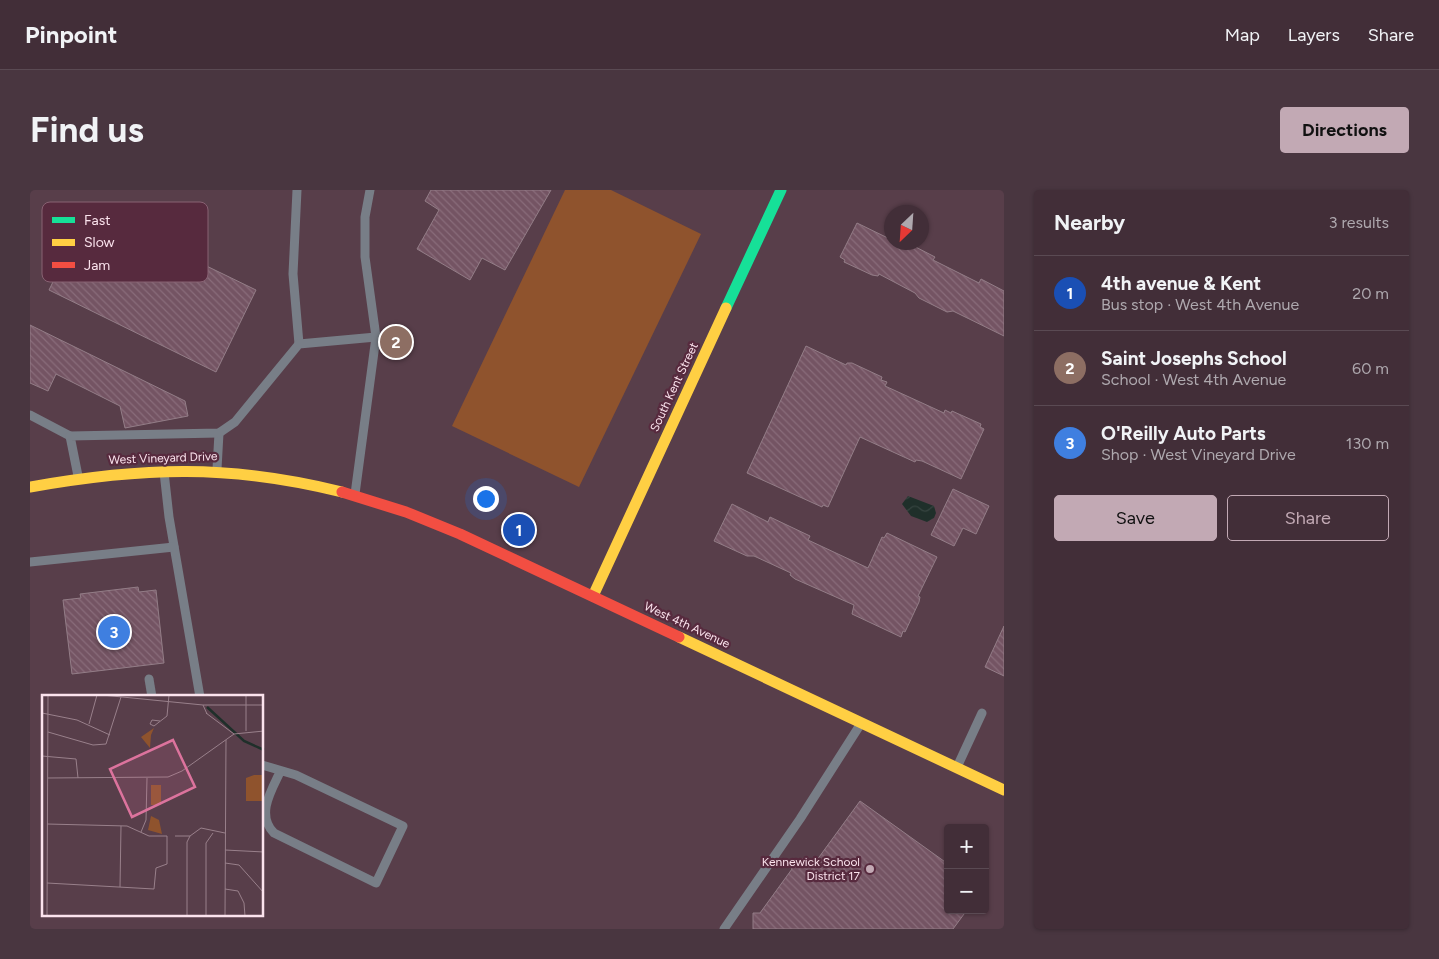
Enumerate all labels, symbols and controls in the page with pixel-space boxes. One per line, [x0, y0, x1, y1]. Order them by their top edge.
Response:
text: Pinpoint [25, 20, 117, 49]
text: Map [1225, 24, 1260, 46]
text: Layers [1288, 24, 1340, 46]
text: Share [1368, 24, 1414, 46]
button: Directions [1280, 107, 1409, 153]
text: Find us [30, 109, 144, 151]
legend [42, 202, 208, 282]
north arrow [884, 205, 929, 250]
text: Nearby [1054, 210, 1125, 235]
text: Fast [84, 212, 110, 229]
text: 3 results [1329, 213, 1389, 232]
text: Slow [84, 234, 115, 251]
text: Jam [84, 257, 110, 274]
text: 4th avenue & Kent [1101, 272, 1261, 295]
text: 1 [1067, 284, 1073, 303]
text: 20 m [1352, 284, 1389, 303]
text: Bus stop · West 4th Avenue [1101, 295, 1299, 314]
pin: 2 [380, 323, 412, 361]
street label: South Kent Street [647, 340, 701, 434]
text: Saint Josephs School [1101, 347, 1287, 370]
text: 2 [1065, 359, 1075, 378]
text: 60 m [1352, 359, 1389, 378]
text: School · West 4th Avenue [1101, 370, 1286, 389]
text: O'Reilly Auto Parts [1101, 422, 1266, 445]
text: 3 [1066, 434, 1074, 453]
text: 130 m [1346, 434, 1389, 453]
text: Shop · West Vineyard Drive [1101, 445, 1296, 464]
street label: West Vineyard Drive [108, 449, 218, 467]
your location [473, 486, 499, 512]
button: Save [1054, 495, 1217, 541]
button: Share [1227, 495, 1389, 541]
pin: 1 [503, 511, 535, 549]
street label: West 4th Avenue [642, 599, 732, 651]
pin: 3 [98, 613, 130, 651]
inset map [42, 695, 264, 916]
map controls [944, 824, 989, 914]
button: + [944, 824, 989, 869]
place label: Kennewick School District 17 [762, 855, 861, 883]
marker: Kennewick School District 17 [864, 863, 876, 875]
button: − [944, 869, 989, 914]

